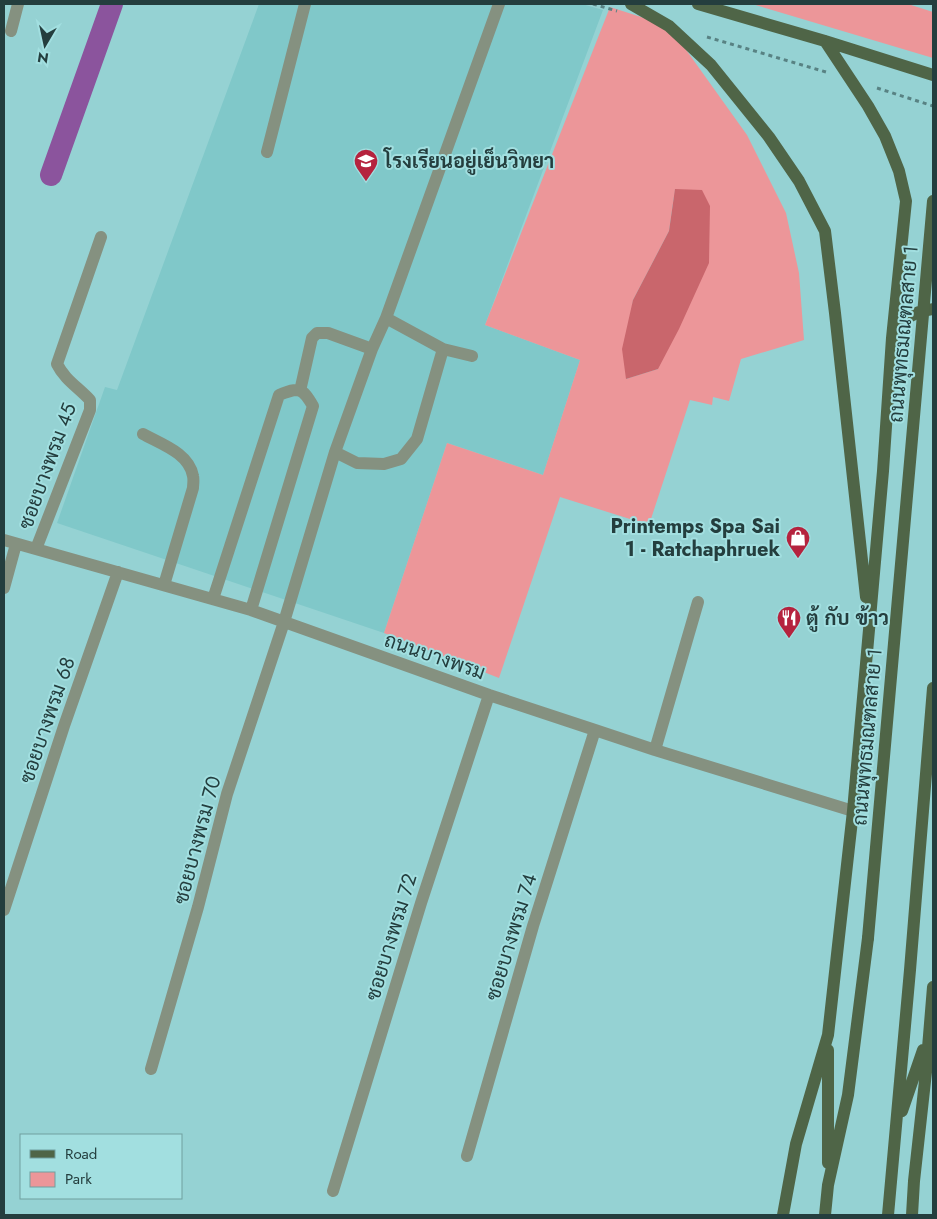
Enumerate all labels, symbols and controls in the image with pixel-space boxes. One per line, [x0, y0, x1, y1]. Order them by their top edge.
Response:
north arrow [20, 20, 70, 70]
text: N [36, 47, 50, 69]
place label: โรงเรียนอยู่เย็นวิทยา [383, 147, 554, 176]
school or university icon: โรงเรียนอยู่เย็นวิทยา [353, 148, 379, 182]
street label: ถนนพุทธมณฑลสาย 1 [881, 244, 926, 424]
street label: ซอยบางพรม 45 [11, 399, 84, 533]
place label: Printemps Spa Sai 1 - Ratchaphruek [611, 512, 780, 564]
shop icon: Printemps Spa Sai 1 - Ratchaphruek [785, 525, 811, 559]
place label: ตู้ กับ ข้าว [806, 604, 889, 633]
restaurant icon: ตู้ กับ ข้าว [776, 605, 802, 639]
street label: ถนนบางพรม [380, 626, 489, 687]
street label: ถนนพุทธมณฑลสาย 1 [845, 647, 890, 827]
street label: ซอยบางพรม 68 [12, 653, 83, 787]
street label: ซอยบางพรม 70 [166, 773, 229, 908]
street label: ซอยบางพรม 72 [358, 870, 425, 1004]
street label: ซอยบางพรม 74 [478, 870, 545, 1004]
legend [20, 1134, 182, 1199]
text: Road [65, 1143, 97, 1165]
text: Park [65, 1168, 92, 1190]

